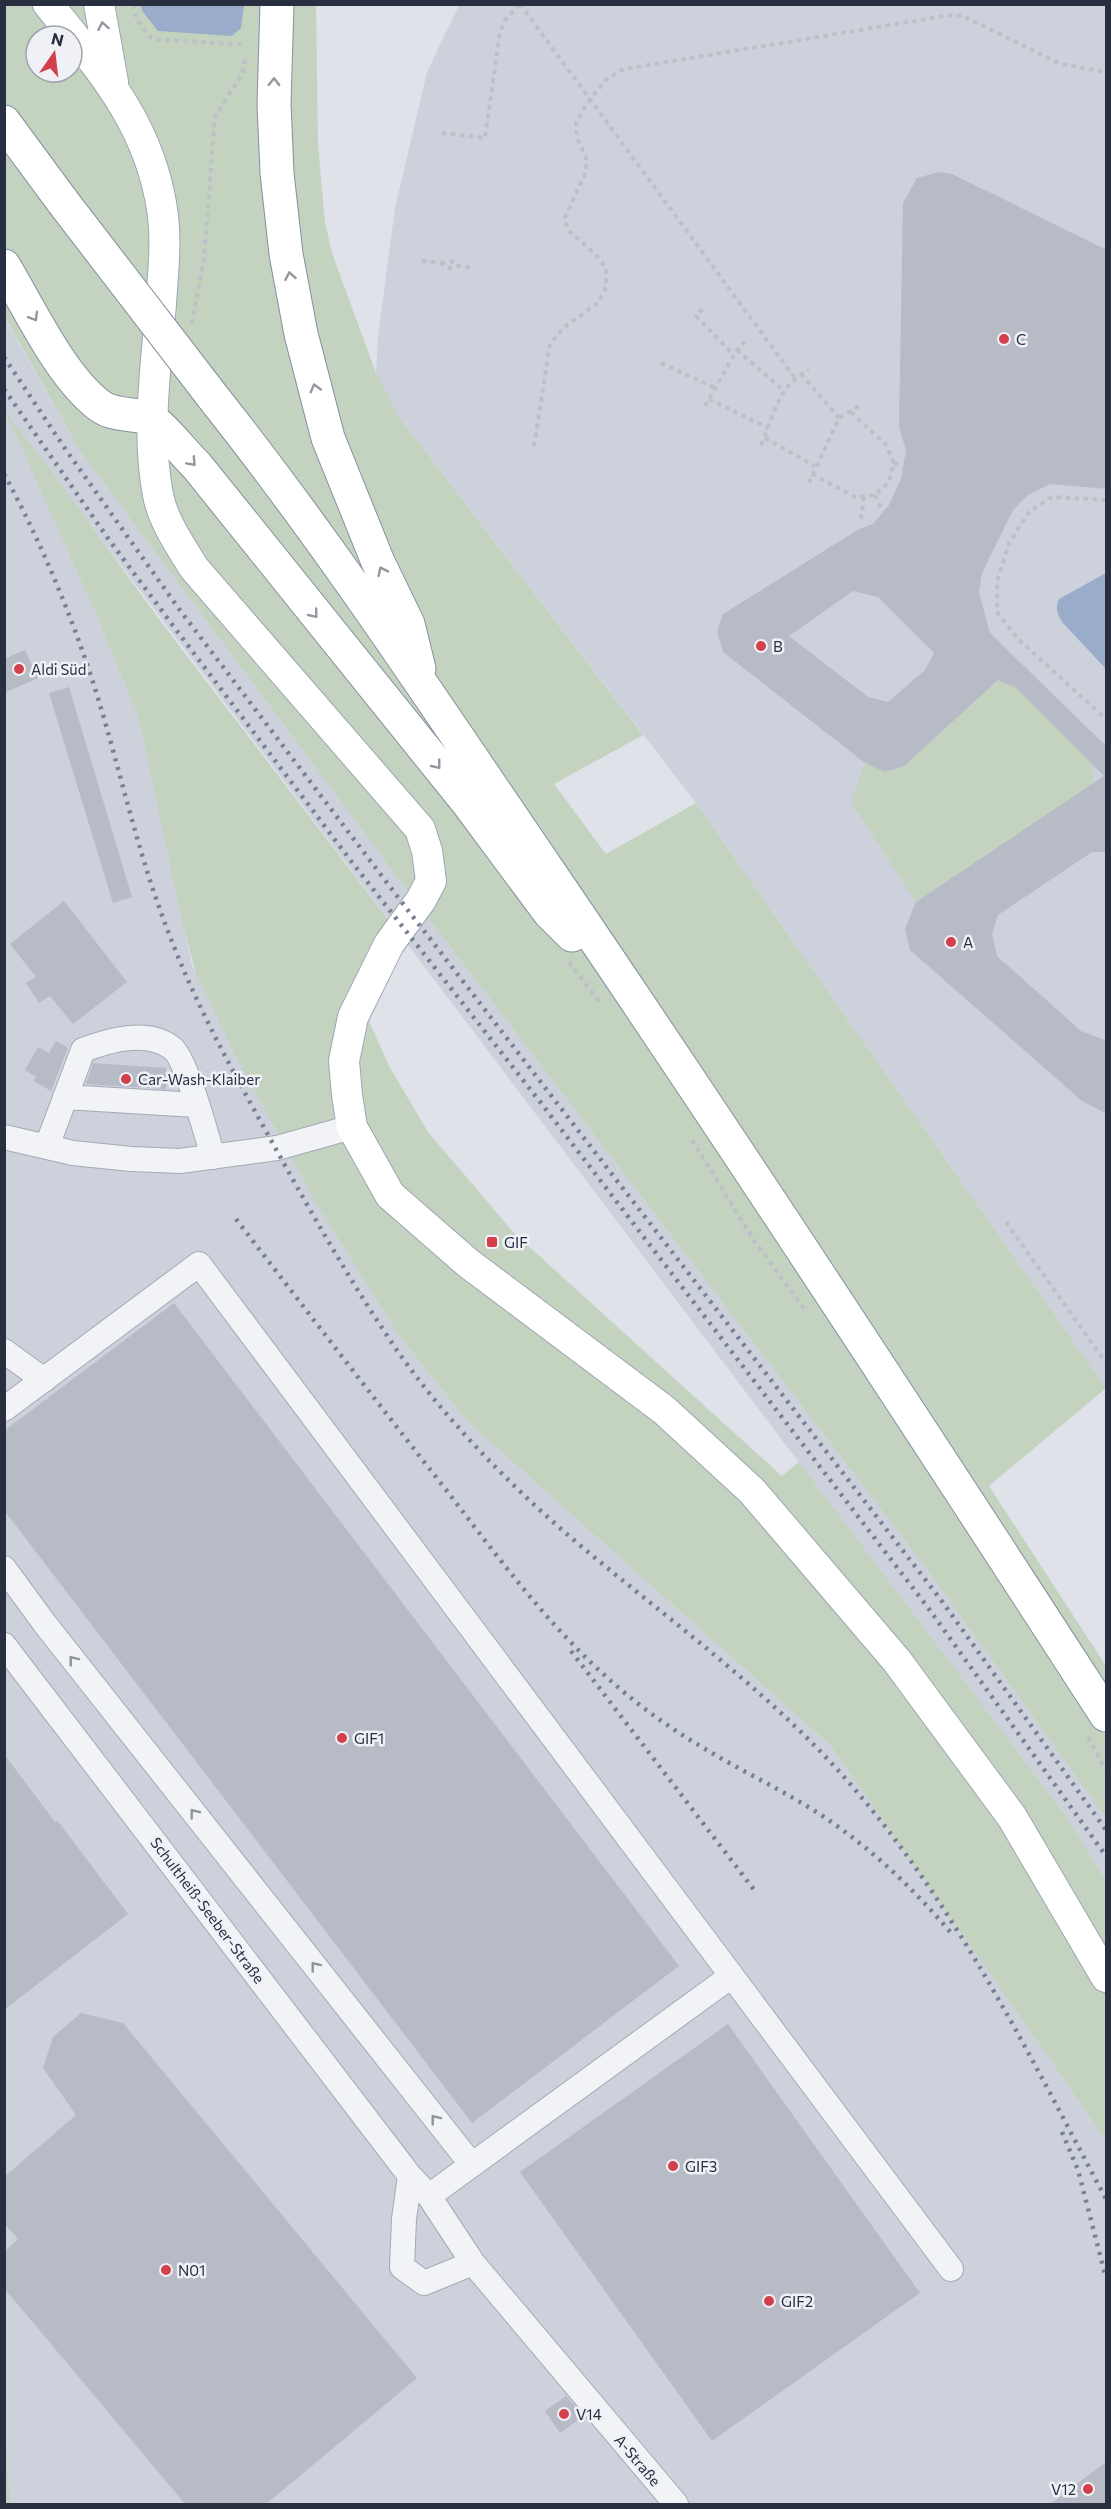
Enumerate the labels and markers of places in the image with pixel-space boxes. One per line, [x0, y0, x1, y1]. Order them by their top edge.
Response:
place label: C [1016, 330, 1026, 348]
marker: C [997, 332, 1011, 346]
place label: B [773, 637, 783, 655]
marker: B [754, 639, 768, 653]
place label: Aldi Süd [31, 660, 86, 678]
marker: Aldi Süd [12, 662, 26, 676]
place label: A [963, 933, 973, 951]
marker: A [944, 935, 958, 949]
place label: Car-Wash-Klaiber [138, 1070, 260, 1088]
marker: Car-Wash-Klaiber [119, 1072, 133, 1086]
place label: GIF [504, 1233, 528, 1251]
marker: GIF [485, 1235, 499, 1249]
place label: GIF1 [354, 1729, 384, 1747]
marker: GIF1 [335, 1731, 349, 1745]
place label: GIF3 [685, 2157, 717, 2175]
marker: GIF3 [666, 2159, 680, 2173]
place label: N01 [178, 2261, 206, 2279]
marker: N01 [159, 2263, 173, 2277]
place label: GIF2 [781, 2292, 813, 2310]
marker: GIF2 [762, 2294, 776, 2308]
place label: V14 [576, 2405, 602, 2423]
marker: V14 [557, 2407, 571, 2421]
place label: V12 [1051, 2480, 1076, 2498]
marker: V12 [1081, 2482, 1095, 2496]

